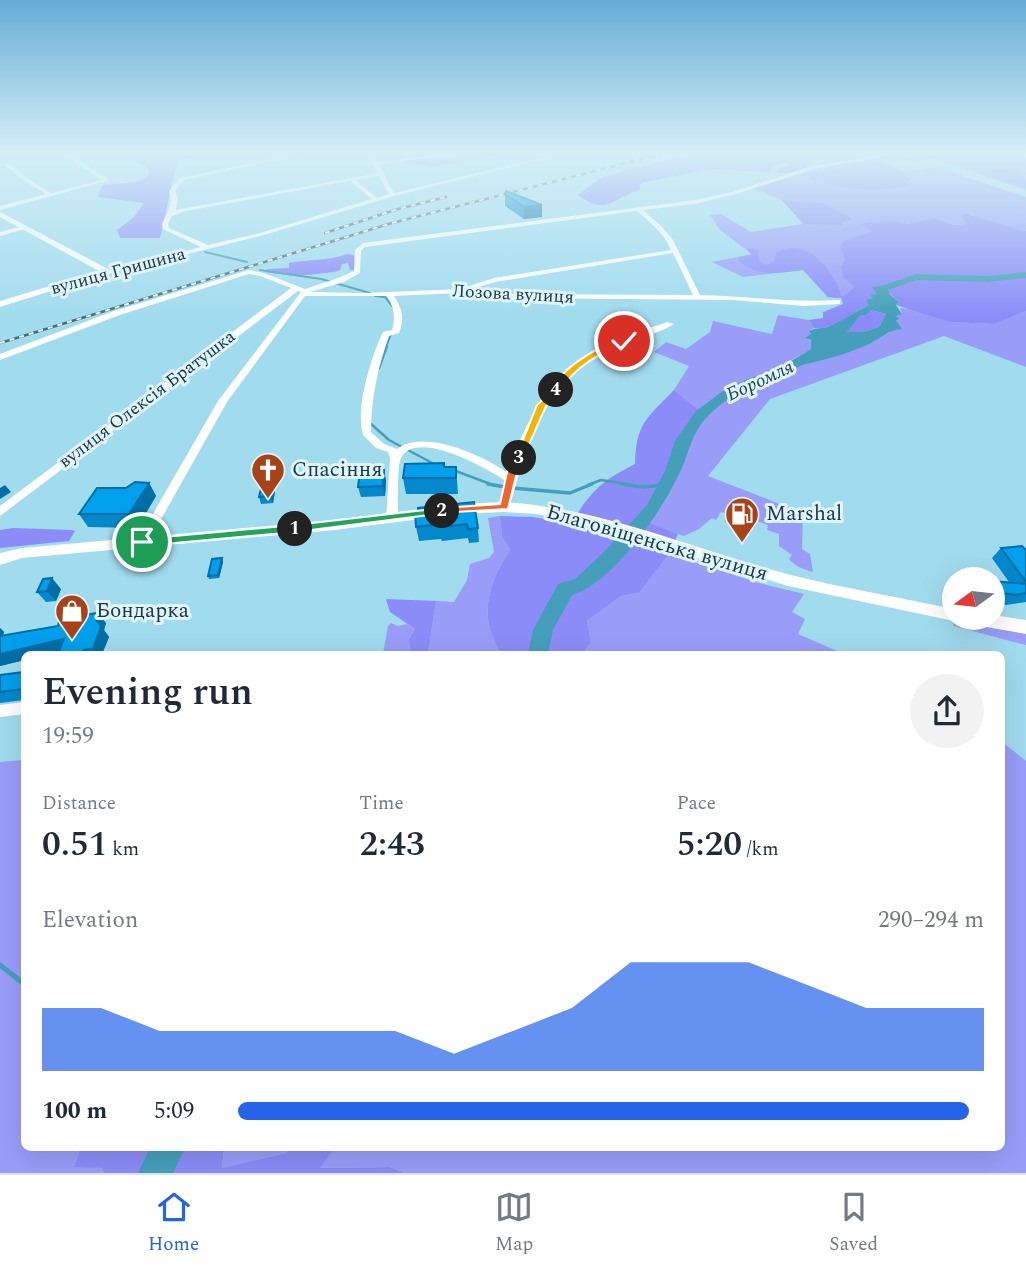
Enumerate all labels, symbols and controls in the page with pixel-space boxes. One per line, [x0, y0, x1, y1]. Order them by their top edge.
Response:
street label: вулиця Гришина [47, 240, 189, 302]
street label: Лозова вулиця [451, 277, 575, 311]
pin [594, 311, 654, 371]
icon: check [605, 322, 643, 360]
street label: вулиця Олексія Братушка [53, 323, 241, 475]
water label: Боромля [721, 353, 799, 409]
pin: 4 [538, 372, 574, 408]
text: 4 [550, 375, 561, 404]
pin: 3 [502, 440, 536, 476]
text: 3 [513, 443, 524, 472]
church icon: Спасіння [249, 451, 287, 500]
place label: Спасіння [292, 454, 382, 486]
pin: 2 [424, 494, 460, 528]
fuel station icon: Marshal [723, 495, 761, 544]
text: 2 [436, 496, 447, 525]
street label: Благовіщенська вулиця [542, 496, 772, 590]
place label: Marshal [766, 498, 842, 530]
pin [112, 512, 172, 572]
pin: 1 [278, 512, 312, 546]
text: 1 [289, 514, 300, 543]
icon: arrive [123, 523, 161, 561]
north arrow [942, 567, 1004, 630]
map controls [942, 567, 1005, 630]
shop icon: Бондарка [53, 592, 91, 641]
place label: Бондарка [96, 595, 190, 627]
text: Evening run [42, 664, 253, 722]
button: share [910, 674, 984, 748]
text: 19:59 [42, 719, 94, 754]
text: Distance [42, 789, 116, 818]
text: Time [359, 789, 404, 818]
text: Pace [677, 789, 716, 818]
text: 0.51 [42, 818, 107, 871]
text: 2:43 [359, 818, 425, 871]
text: 5:20 [677, 818, 742, 871]
text: km [107, 835, 139, 864]
text: /km [742, 835, 779, 864]
text: Elevation [42, 903, 138, 938]
text: 290–294 m [878, 903, 984, 938]
text: 100 m [42, 1094, 107, 1129]
text: 5:09 [154, 1094, 194, 1129]
tab: Home [148, 1188, 199, 1259]
tab: Map [495, 1188, 533, 1259]
tab: Saved [829, 1188, 878, 1259]

